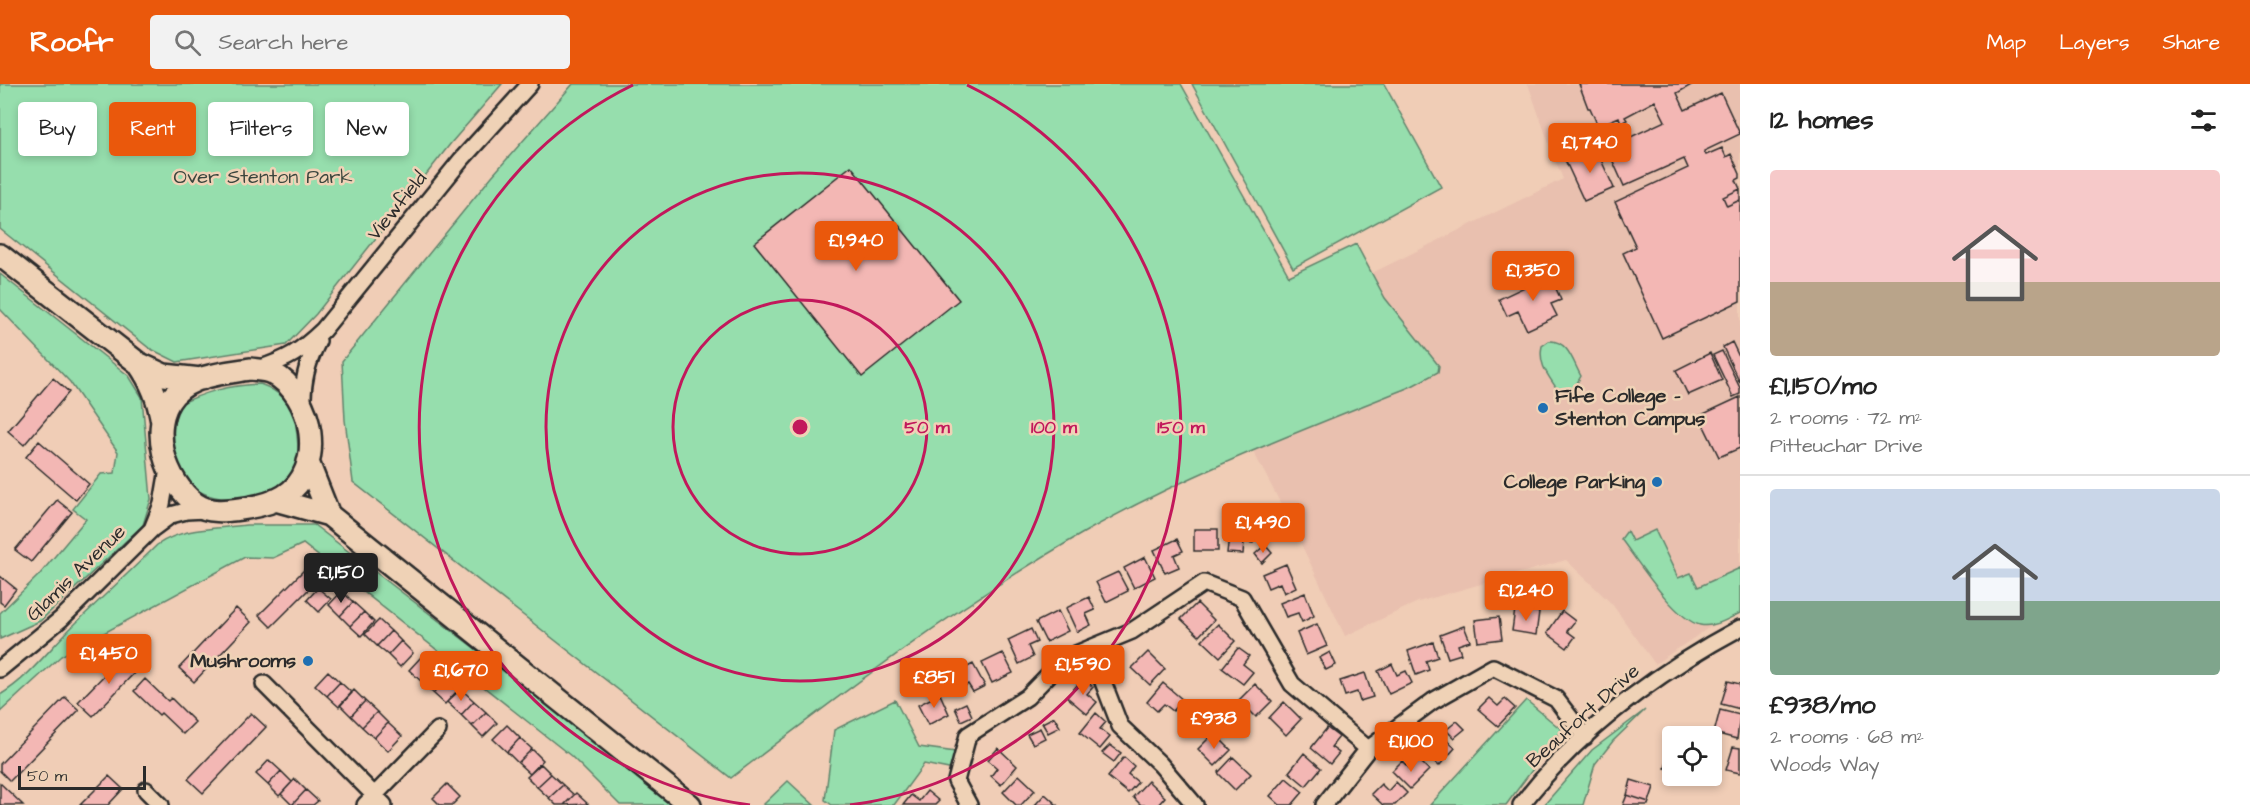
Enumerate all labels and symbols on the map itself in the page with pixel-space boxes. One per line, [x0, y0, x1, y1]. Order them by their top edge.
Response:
pin: £1,740 [1541, 123, 1639, 174]
park label: Over Stenton Park [174, 163, 352, 191]
street label: Viewfield [360, 165, 434, 247]
pin: £1,940 [807, 221, 905, 272]
pin: £1,350 [1484, 251, 1582, 302]
place label: Fife College - Stenton Campus [1554, 382, 1705, 433]
marker: Fife College - Stenton Campus [1536, 401, 1550, 415]
text: 50 m [904, 415, 951, 440]
text: 100 m [1031, 415, 1078, 440]
text: 150 m [1157, 415, 1206, 440]
centre of rings [790, 417, 810, 437]
place label: College Parking [1504, 468, 1646, 497]
marker: College Parking [1650, 475, 1664, 489]
pin: £1,490 [1214, 503, 1312, 554]
street label: Glamis Avenue [20, 518, 132, 628]
pin: £1,150 [292, 553, 390, 604]
pin: £1,240 [1477, 571, 1575, 622]
pin: £1,450 [60, 634, 158, 685]
pin: £1,590 [1034, 645, 1132, 696]
place label: Mushrooms [190, 647, 296, 675]
pin: £1,670 [412, 651, 510, 702]
marker: Mushrooms [301, 654, 315, 668]
street label: Beaufort Drive [1520, 657, 1646, 775]
pin: £851 [898, 658, 970, 709]
pin: £938 [1178, 699, 1250, 750]
pin: £1,100 [1362, 722, 1460, 773]
scale bar [18, 763, 146, 790]

